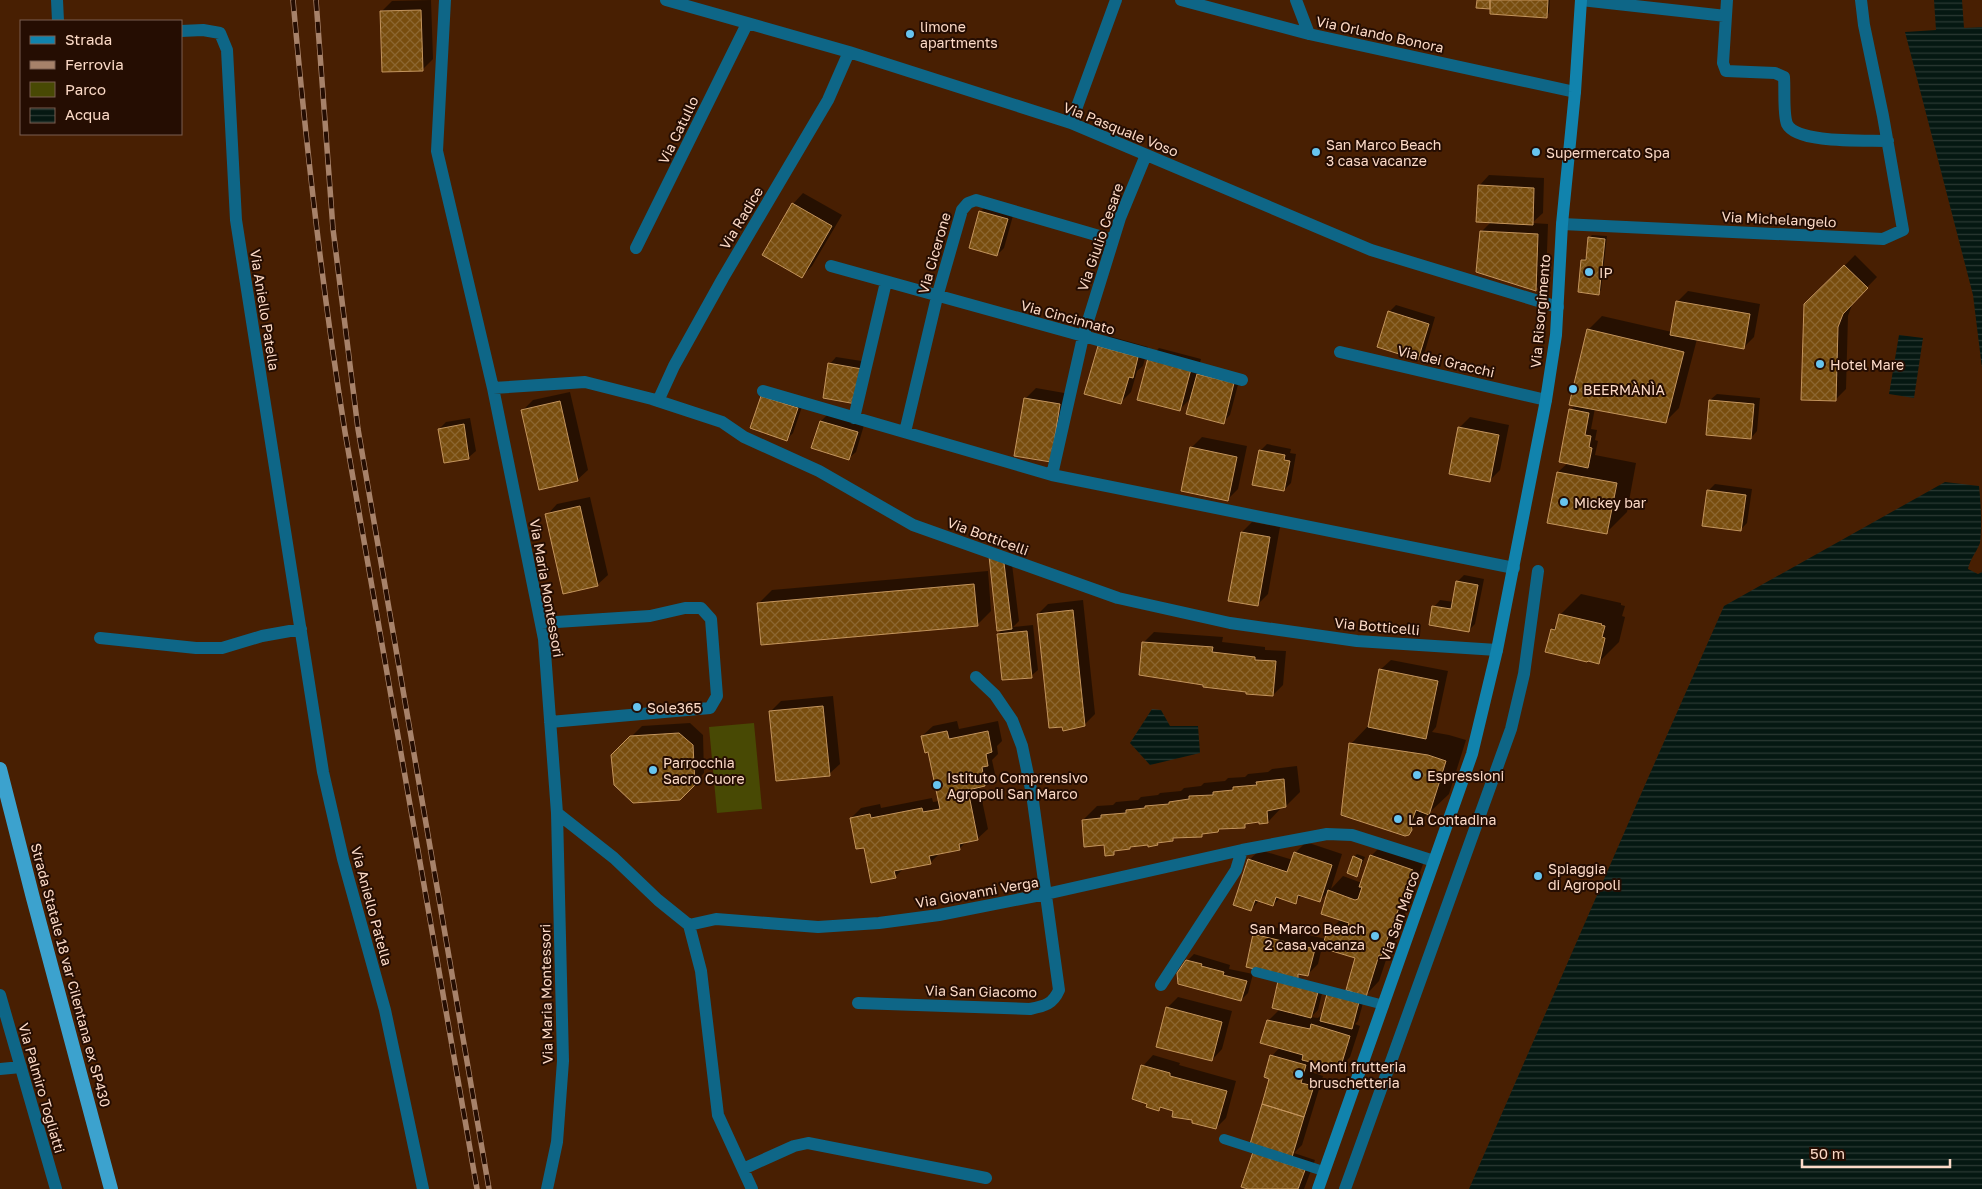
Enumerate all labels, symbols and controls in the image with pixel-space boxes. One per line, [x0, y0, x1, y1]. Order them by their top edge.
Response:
street label: Via Orlando Bonora [1315, 12, 1445, 56]
place label: limone apartments [920, 18, 998, 51]
legend [20, 20, 182, 135]
marker: limone apartments [904, 28, 916, 40]
text: Strada [65, 30, 112, 48]
text: Ferrovia [65, 55, 124, 73]
text: Parco [65, 80, 106, 98]
street label: Via Catullo [654, 93, 702, 167]
street label: Via Pasquale Voso [1061, 98, 1181, 160]
text: Acqua [65, 105, 110, 123]
place label: San Marco Beach 3 casa vacanze [1326, 136, 1441, 169]
place label: Supermercato Spa [1546, 144, 1670, 161]
marker: San Marco Beach 3 casa vacanze [1310, 146, 1322, 158]
marker: Supermercato Spa [1530, 146, 1542, 158]
street label: Via Giulio Cesare [1074, 181, 1126, 293]
street label: Via Radice [716, 184, 766, 252]
street label: Via Michelangelo [1721, 207, 1837, 231]
street label: Via Cicerone [914, 210, 954, 296]
street label: Via Aniello Patella [247, 248, 283, 372]
street label: Via Risorgimento [1527, 253, 1553, 369]
place label: IP [1599, 264, 1613, 281]
marker: IP [1583, 266, 1595, 278]
street label: Via Cincinnato [1019, 296, 1117, 338]
street label: Via dei Gracchi [1396, 342, 1496, 380]
place label: Hotel Mare [1830, 356, 1904, 373]
marker: Hotel Mare [1814, 358, 1826, 370]
place label: BEERMÀNÌA [1583, 381, 1665, 398]
marker: BEERMÀNÌA [1567, 383, 1579, 395]
place label: Mickey bar [1574, 494, 1647, 511]
marker: Mickey bar [1558, 496, 1570, 508]
street label: Via Botticelli [945, 513, 1031, 559]
street label: Via Maria Montessori [526, 517, 568, 659]
street label: Via Botticelli [1334, 614, 1420, 638]
place label: Sole365 [647, 699, 702, 716]
marker: Sole365 [631, 701, 643, 713]
place label: Parrocchia Sacro Cuore [663, 754, 745, 787]
marker: Parrocchia Sacro Cuore [647, 764, 659, 776]
place label: Espressioni [1427, 767, 1504, 784]
place label: Istituto Comprensivo Agropoli San Marco [947, 769, 1088, 802]
marker: Espressioni [1411, 769, 1423, 781]
marker: Istituto Comprensivo Agropoli San Marco [931, 779, 943, 791]
place label: La Contadina [1408, 811, 1496, 828]
marker: La Contadina [1392, 813, 1404, 825]
street label: Strada Statale 18 var Cilentana ex SP430 [28, 841, 114, 1109]
street label: Via Aniello Patella [348, 845, 396, 967]
place label: Spiaggia di Agropoli [1548, 860, 1621, 893]
street label: Via San Marco [1376, 868, 1422, 964]
marker: Spiaggia di Agropoli [1532, 870, 1544, 882]
street label: Via Giovanni Verga [914, 873, 1040, 911]
place label: San Marco Beach 2 casa vacanza [1250, 920, 1365, 953]
street label: Via Maria Montessori [536, 924, 556, 1064]
marker: San Marco Beach 2 casa vacanza [1369, 930, 1381, 942]
street label: Via San Giacomo [925, 982, 1037, 1000]
street label: Via Palmiro Togliatti [15, 1021, 69, 1155]
place label: Monti frutteria bruschetteria [1309, 1058, 1406, 1091]
marker: Monti frutteria bruschetteria [1293, 1068, 1305, 1080]
scale bar [1802, 1136, 1950, 1168]
text: 50 m [1810, 1144, 1845, 1162]

